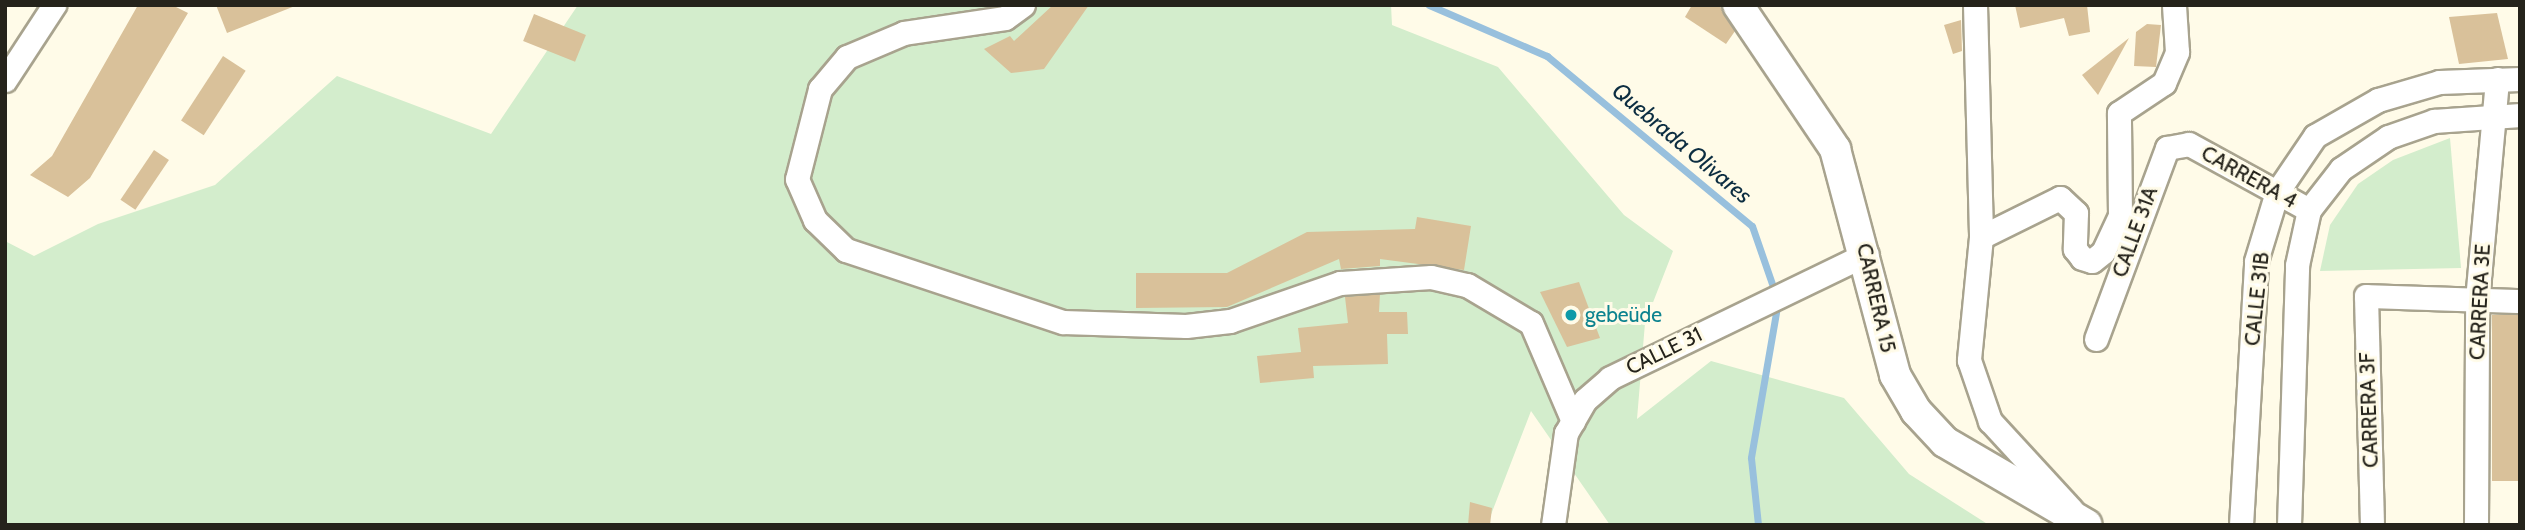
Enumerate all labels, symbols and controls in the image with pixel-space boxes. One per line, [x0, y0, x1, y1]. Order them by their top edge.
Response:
water label: Quebrada Olivares [1607, 77, 1757, 209]
street label: CARRERA 4 [2197, 140, 2301, 214]
street label: CALLE 31A [2107, 183, 2163, 281]
street label: CARRERA 15 [1851, 241, 1901, 355]
street label: CARRERA 3E [2464, 243, 2496, 361]
street label: CALLE 31B [2240, 251, 2274, 347]
place label: gebeüde [1585, 302, 1662, 328]
marker: gebeüde [1563, 307, 1579, 323]
street label: CALLE 31 [1622, 322, 1706, 380]
street label: CARRERA 3F [2354, 352, 2384, 468]

